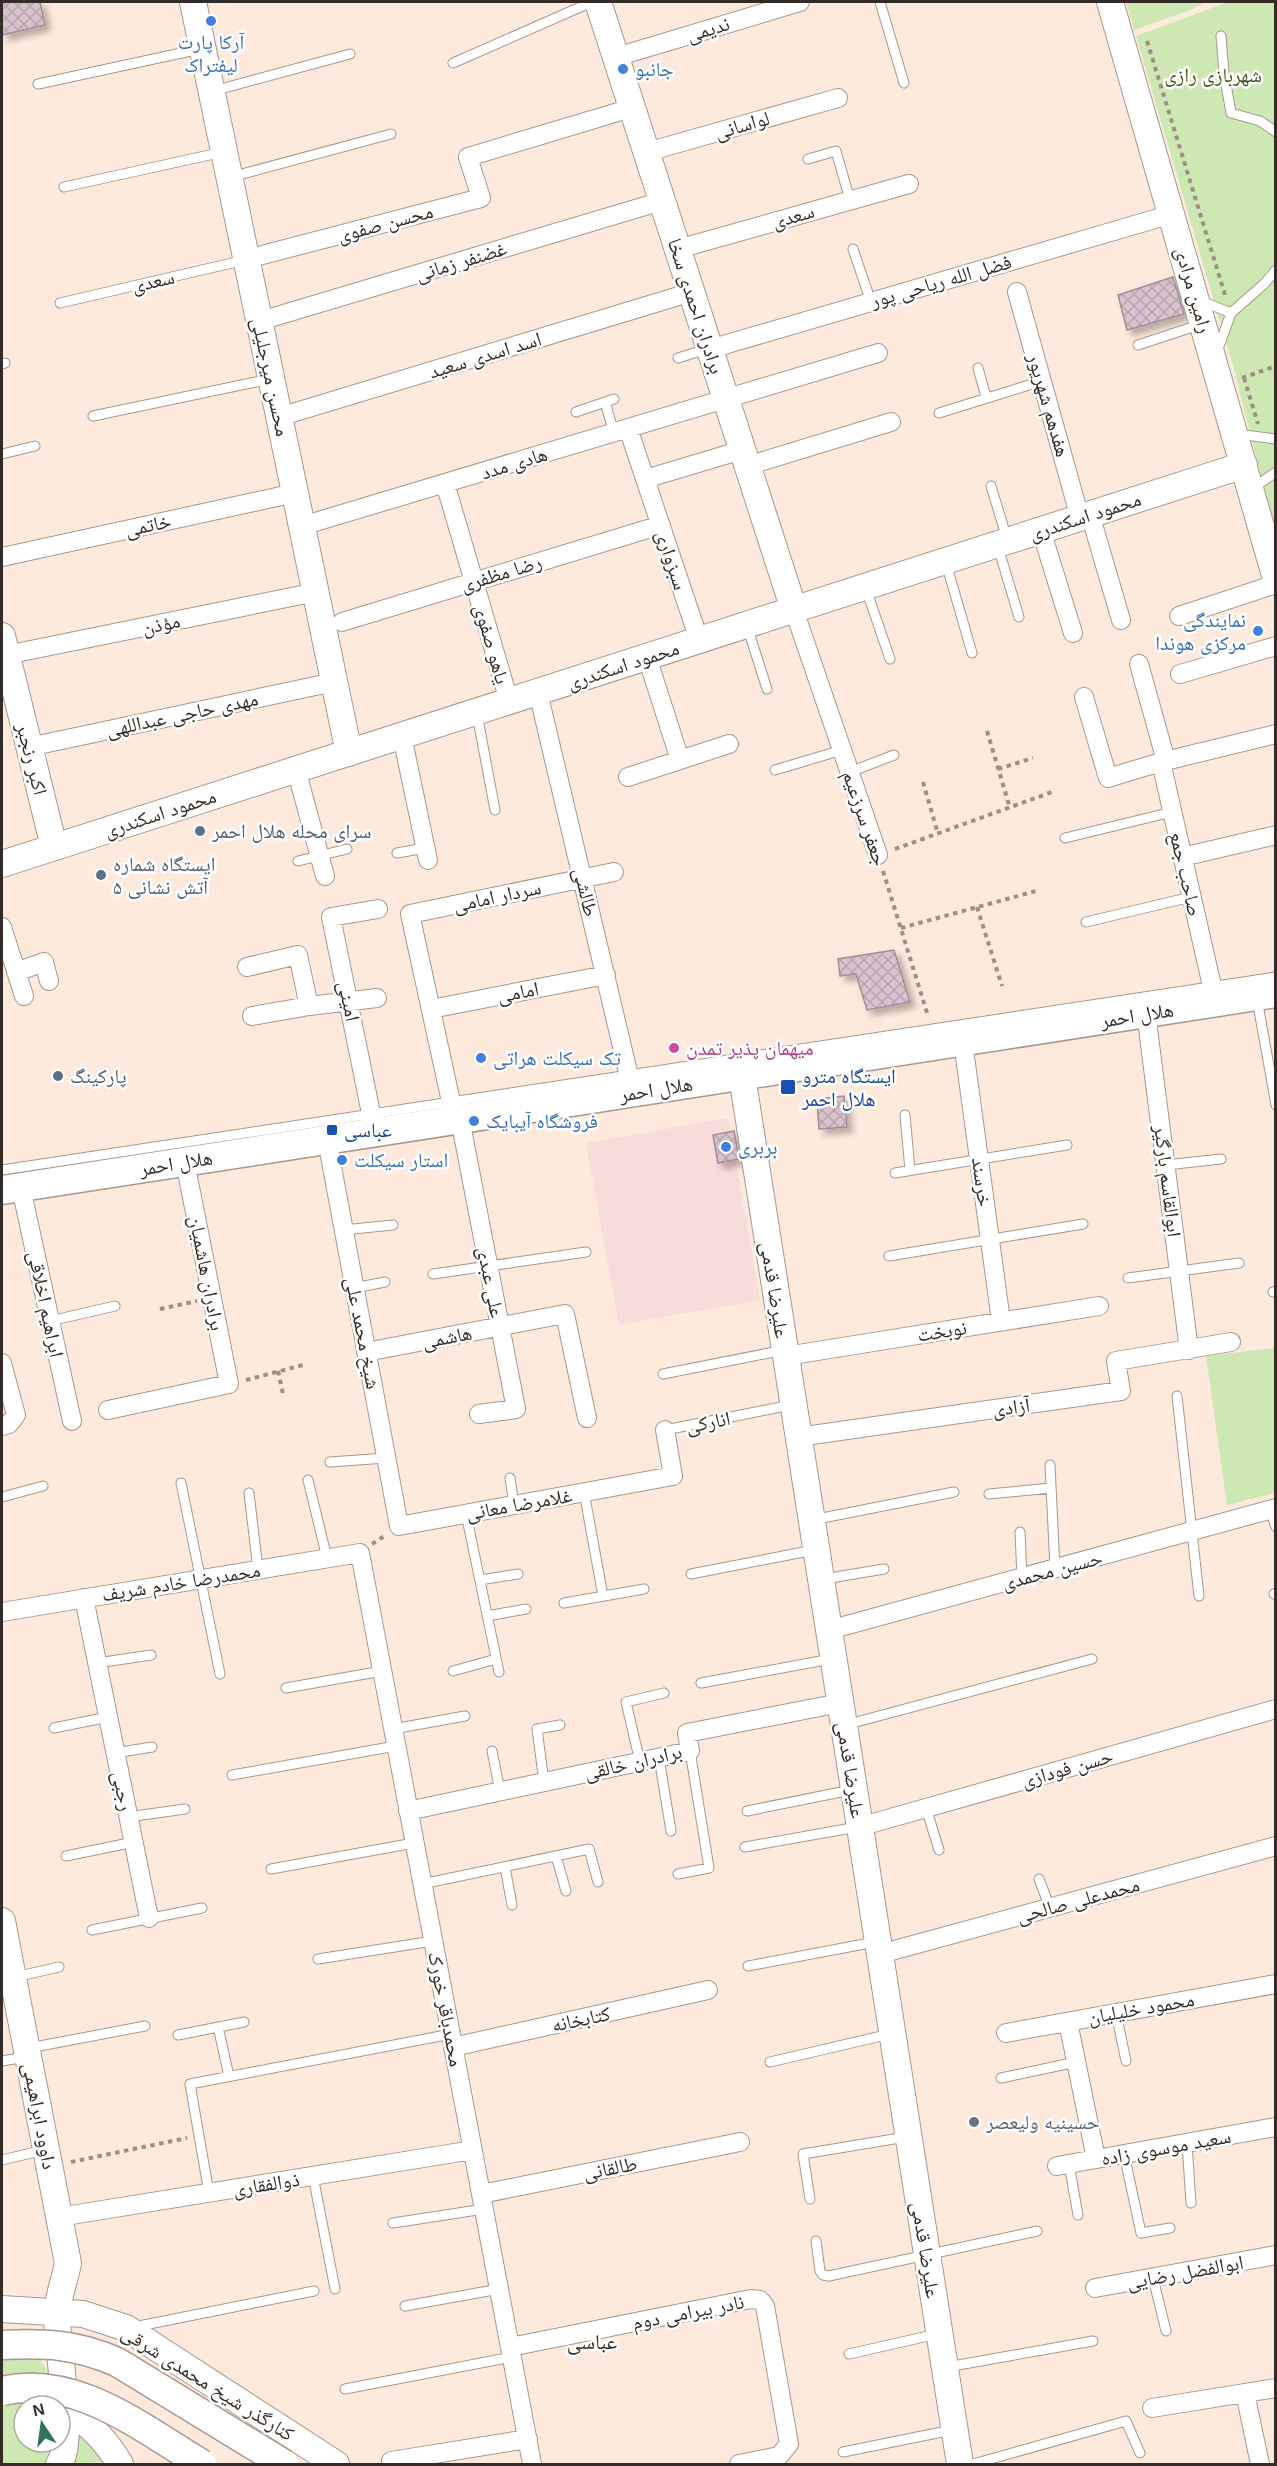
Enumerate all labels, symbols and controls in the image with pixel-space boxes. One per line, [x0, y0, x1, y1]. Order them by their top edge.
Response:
street label: ندیمی [684, 12, 732, 47]
marker: آرکا پارت لیفتراک [204, 14, 218, 28]
place label: آرکا پارت لیفتراک [178, 31, 245, 76]
place label: جانبو [635, 58, 674, 81]
marker: جانبو [616, 62, 630, 76]
park label: شهربازی رازی [1164, 64, 1262, 87]
street label: لواسانی [712, 107, 772, 144]
street label: سعدی [769, 199, 817, 234]
street label: محسن صفوی [335, 200, 436, 247]
street label: برادران احمدی سخا [663, 236, 728, 377]
street label: غضنفر زمانی [413, 237, 509, 286]
street label: رامین مرادی [1170, 244, 1217, 336]
street label: فضل الله ریاحی پور [867, 250, 1014, 313]
street label: سعدی [129, 265, 177, 298]
street label: محسن میرجلیلی [247, 316, 294, 439]
street label: اسد اسدی سعید [426, 327, 544, 383]
street label: هفدهم شهریور [1021, 350, 1074, 460]
street label: هادی مدد [478, 442, 550, 484]
street label: محمود اسکندری [1026, 488, 1144, 545]
street label: خاتمی [123, 509, 174, 542]
street label: سبزواری [651, 527, 692, 593]
street label: رضا مظفری [458, 550, 545, 597]
street label: یاهو صفوی [469, 601, 514, 687]
street label: مؤذن [140, 609, 182, 640]
place label: نمایندگی مرکزی هوندا [1155, 609, 1246, 655]
marker: نمایندگی مرکزی هوندا [1251, 624, 1265, 638]
street label: محمود اسکندری [564, 637, 682, 694]
street label: مهدی حاجی عبداللهی [104, 687, 260, 742]
street label: اکبر رنجبر [12, 720, 52, 797]
street label: جعفر سرزعیم [836, 768, 892, 870]
street label: محمود اسکندری [101, 785, 219, 842]
place label: سرای محله هلال احمر [211, 820, 372, 843]
marker: سرای محله هلال احمر [193, 824, 207, 838]
street label: صاحب جمع [1164, 830, 1206, 919]
place label: ایستگاه شماره ۵ آتش نشانی [113, 853, 215, 899]
street label: طالشی [569, 865, 602, 919]
marker: ایستگاه شماره ۵ آتش نشانی [94, 868, 108, 882]
street label: سردار امامی [451, 876, 543, 917]
street label: امامی [495, 977, 541, 1008]
street label: امینی [333, 979, 364, 1023]
street label: هلال احمر [1098, 998, 1175, 1033]
place label: میهمان پذیر تمدن [686, 1037, 814, 1060]
marker: میهمان پذیر تمدن [667, 1041, 681, 1055]
place label: تک سیکلت هراتی [493, 1047, 621, 1070]
marker: تک سیکلت هراتی [474, 1051, 488, 1065]
place label: پارکینگ [70, 1065, 127, 1088]
place label: ایستگاه مترو هلال احمر [801, 1065, 896, 1111]
marker: پارکینگ [51, 1069, 65, 1083]
street label: هلال احمر [617, 1072, 694, 1107]
marker: ایستگاه مترو هلال احمر [779, 1078, 797, 1096]
place label: فروشگاه آیبایک [486, 1110, 598, 1133]
marker: فروشگاه آیبایک [467, 1114, 481, 1128]
place label: عباسی [344, 1119, 392, 1142]
marker: عباسی [325, 1123, 339, 1137]
street label: ابوالقاسم بارگیر [1147, 1123, 1186, 1239]
place label: بربری [738, 1136, 778, 1159]
marker: بربری [719, 1140, 733, 1154]
street label: هلال احمر [137, 1146, 214, 1181]
place label: استار سیکلت [354, 1149, 448, 1171]
marker: استار سیکلت [335, 1153, 349, 1167]
street label: خرسند [968, 1156, 996, 1208]
street label: برادران هاشمیان [184, 1213, 229, 1333]
street label: علیرضا قدمی [756, 1240, 793, 1340]
street label: علی عبدی [472, 1245, 509, 1320]
street label: ابراهیم اخلاقی [21, 1249, 68, 1360]
street label: شیخ محمد علی [339, 1275, 385, 1391]
street label: نوبخت [916, 1316, 969, 1346]
street label: هاشمی [420, 1321, 474, 1354]
street label: آزادی [991, 1393, 1032, 1422]
street label: انارکی [684, 1407, 732, 1438]
street label: غلامرضا معانی [464, 1484, 574, 1525]
street label: حسین محمدی [999, 1546, 1105, 1595]
street label: محمدرضا خادم شریف [100, 1559, 262, 1608]
street label: علیرضا قدمی [832, 1720, 869, 1820]
street label: برادران خالقی [582, 1740, 684, 1785]
street label: حسن فودازی [1019, 1744, 1116, 1793]
street label: رجبی [107, 1769, 138, 1813]
street label: محمدعلی صالحی [1014, 1873, 1142, 1928]
street label: محمدباقر خورک [423, 1949, 468, 2069]
street label: محمود خلیلیان [1086, 1988, 1196, 2029]
street label: کتابخانه [550, 2002, 612, 2036]
street label: داوود ابراهیمی [18, 2061, 61, 2171]
place label: حسینیه ولیعصر [985, 2111, 1100, 2133]
marker: حسینیه ولیعصر [967, 2115, 981, 2129]
street label: سعید موسوی زاده [1099, 2125, 1233, 2170]
street label: طالقانی [581, 2152, 639, 2185]
street label: ذوالفقاری [231, 2168, 301, 2201]
street label: علیرضا قدمی [907, 2200, 944, 2300]
street label: ابوالفضل رضایی [1125, 2251, 1245, 2294]
street label: نادر بیرامی دوم [630, 2290, 746, 2337]
street label: کنارگذر شیخ محمدی شرقی [117, 2321, 298, 2447]
district label: عباسی [567, 2330, 618, 2355]
north arrow [12, 2394, 72, 2454]
text: N [31, 2400, 46, 2419]

